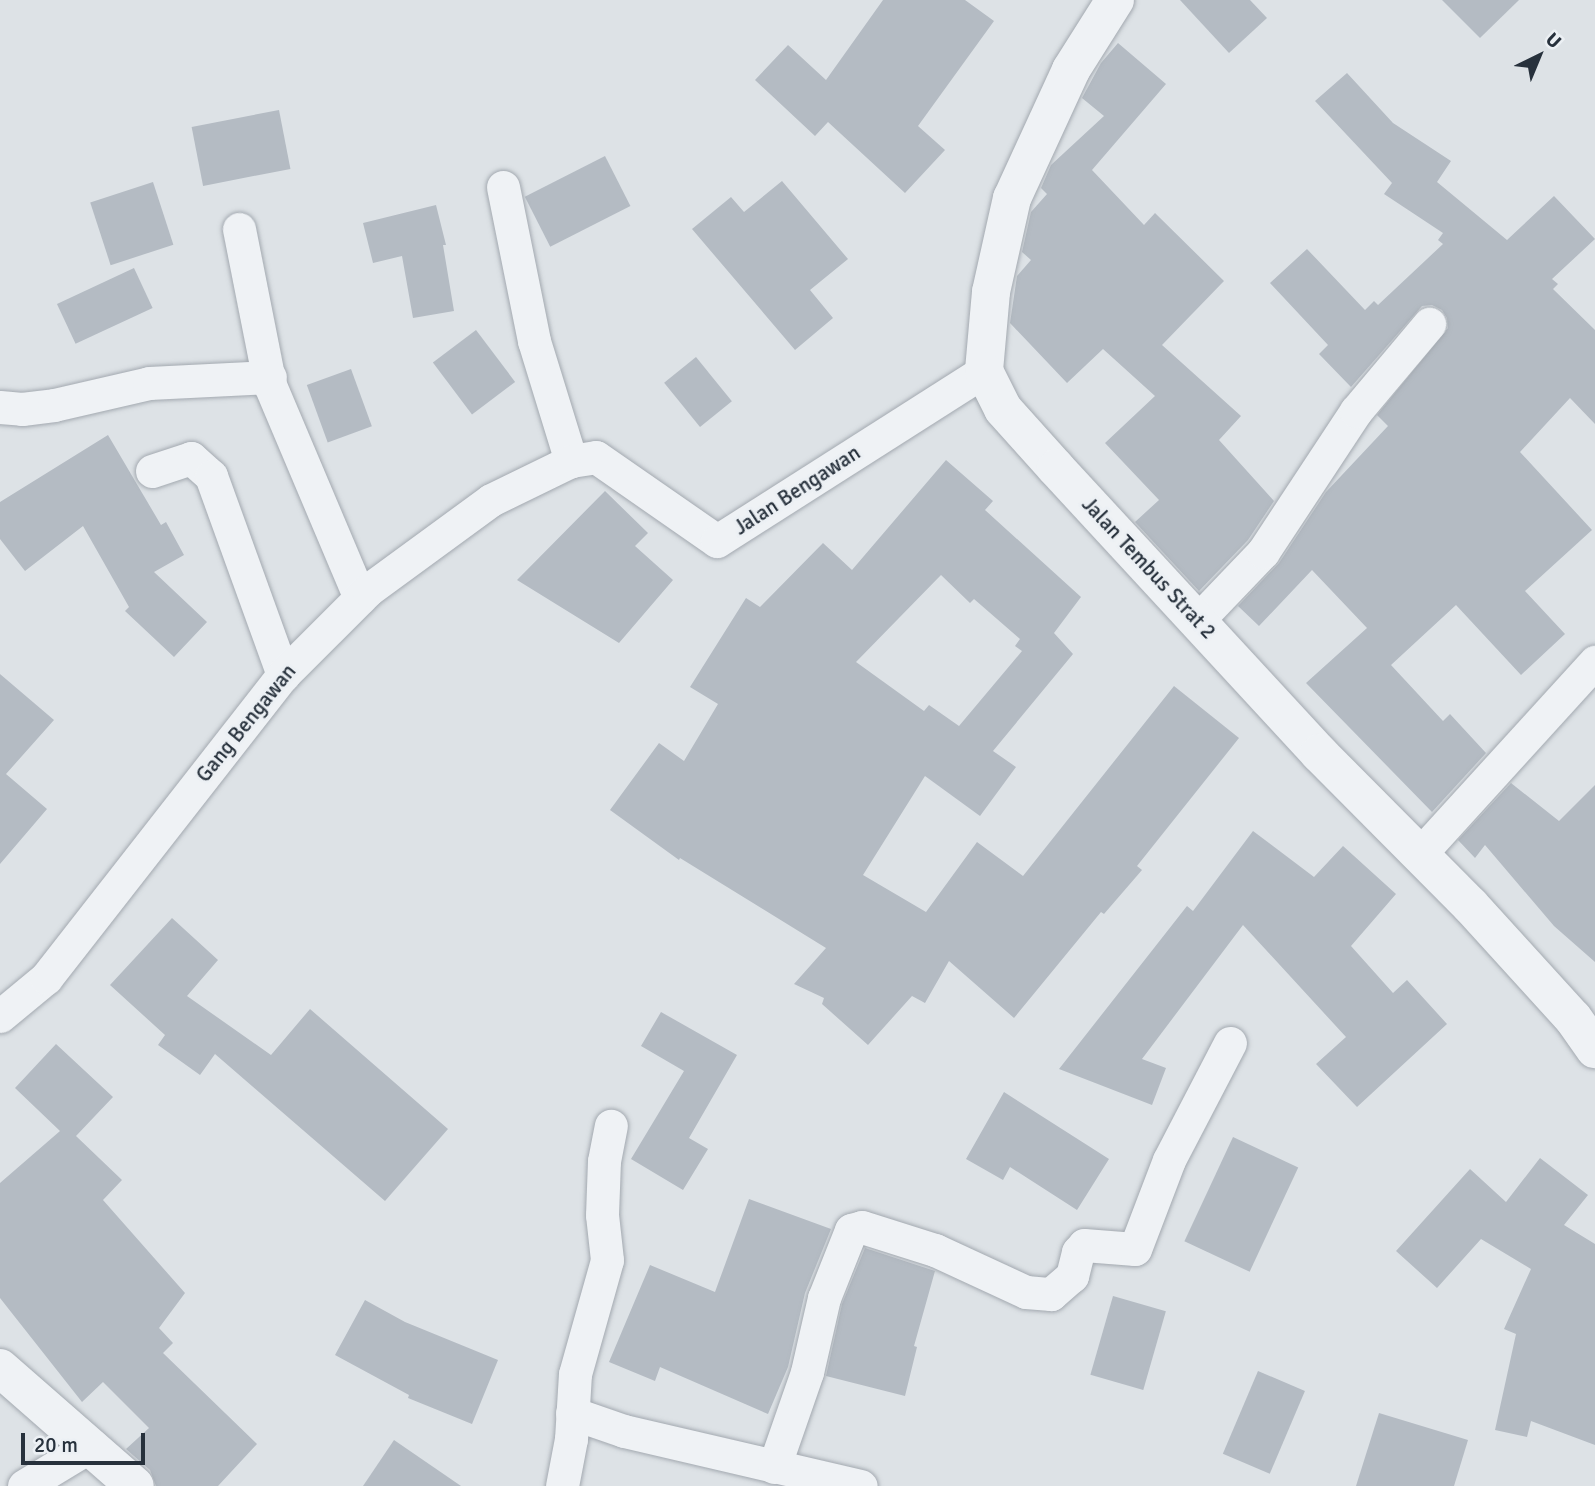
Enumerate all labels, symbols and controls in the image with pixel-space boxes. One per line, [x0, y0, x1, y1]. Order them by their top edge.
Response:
north arrow [1504, 21, 1574, 91]
text: U [1540, 27, 1566, 54]
street label: Jalan Bengawan [729, 440, 865, 540]
street label: Jalan Tembus Strat 2 [1077, 492, 1221, 644]
street label: Gang Bengawan [191, 659, 301, 787]
scale bar [24, 1420, 149, 1464]
text: 20 m [34, 1432, 78, 1458]

